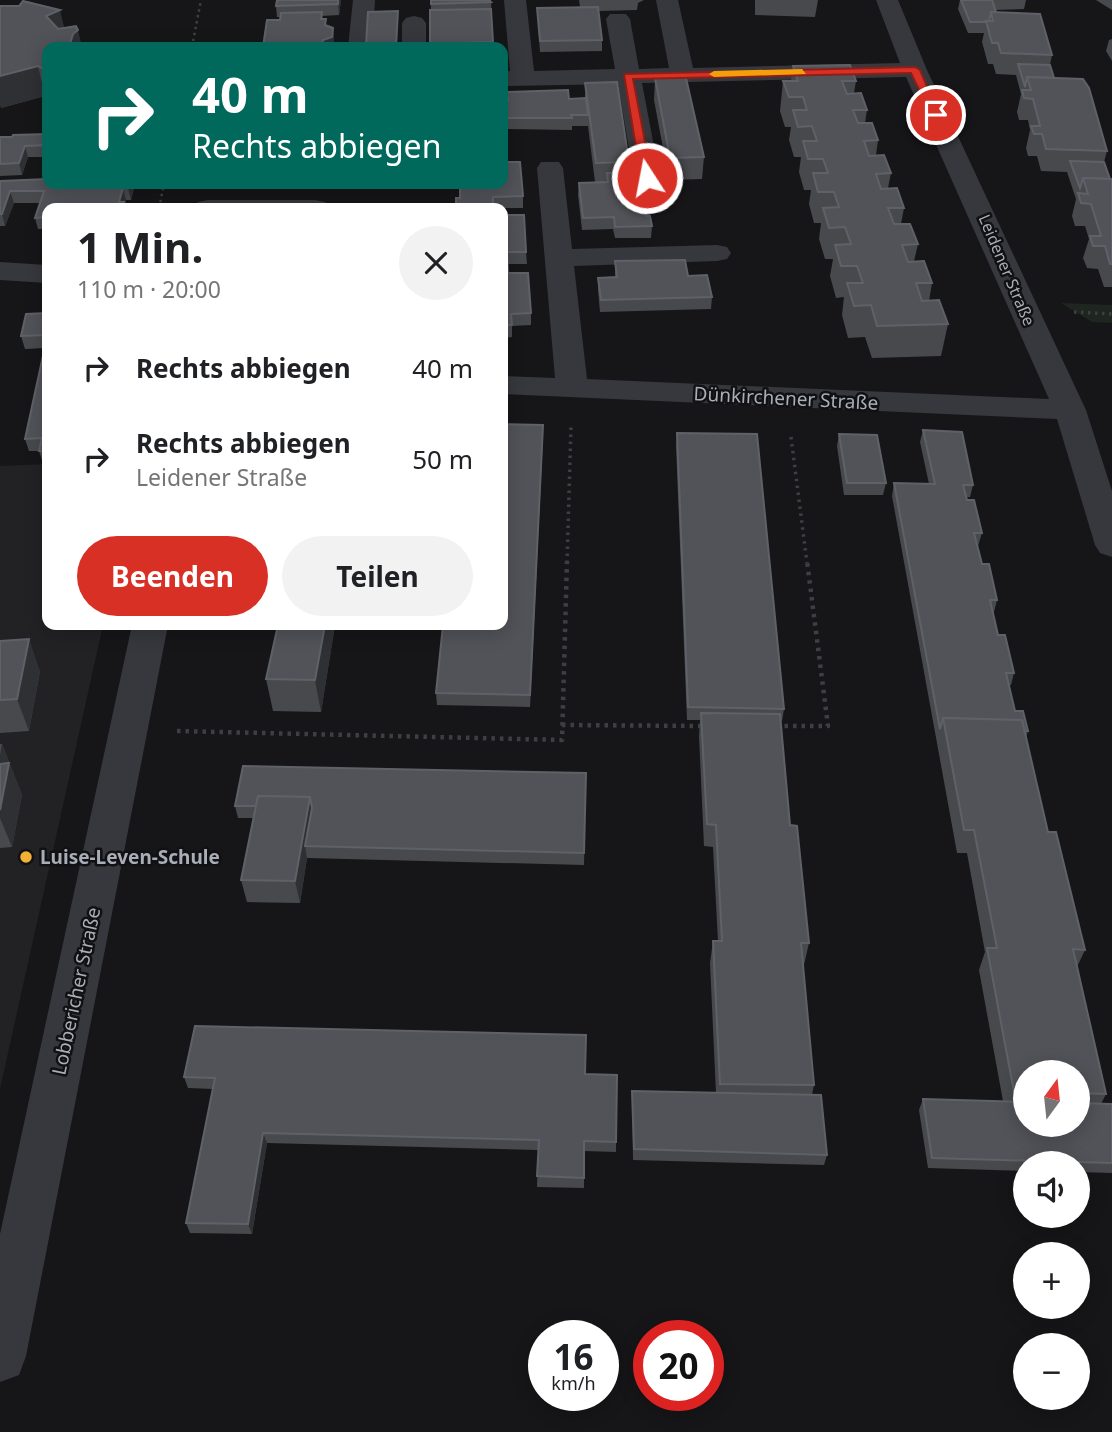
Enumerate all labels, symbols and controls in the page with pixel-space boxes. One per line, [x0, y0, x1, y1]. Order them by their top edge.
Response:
text: 40 m [192, 61, 309, 127]
icon: right [77, 70, 168, 161]
pin [906, 85, 966, 145]
icon: arrive [917, 96, 955, 134]
text: Rechts abbiegen [192, 124, 441, 167]
position arrow [610, 141, 684, 215]
street label: Leidener Straße [974, 211, 1040, 329]
text: 1 Min. [77, 218, 203, 275]
button: close [399, 226, 473, 300]
text: 110 m · 20:00 [77, 273, 221, 305]
icon: right [77, 349, 115, 387]
text: Rechts abbiegen [136, 350, 351, 386]
text: 40 m [412, 350, 473, 386]
street label: Dünkirchener Straße [693, 380, 879, 416]
text: Rechts abbiegen [136, 425, 351, 461]
icon: right [77, 440, 115, 478]
text: 50 m [412, 441, 473, 477]
text: Leidener Straße [136, 461, 307, 493]
button: Beenden [77, 536, 268, 616]
button: Teilen [282, 536, 473, 616]
place label: Luise-Leven-Schule [40, 844, 220, 870]
marker: Luise-Leven-Schule [18, 849, 34, 865]
street label: Lobbericher Straße [46, 905, 106, 1077]
north arrow [1013, 1060, 1090, 1138]
map controls [1013, 1060, 1090, 1410]
button: sound [1013, 1151, 1090, 1228]
button: + [1013, 1242, 1090, 1319]
speed limit sign: 20 [633, 1320, 724, 1411]
text: 16 [553, 1333, 594, 1380]
button: − [1013, 1333, 1090, 1410]
text: km/h [551, 1371, 596, 1395]

